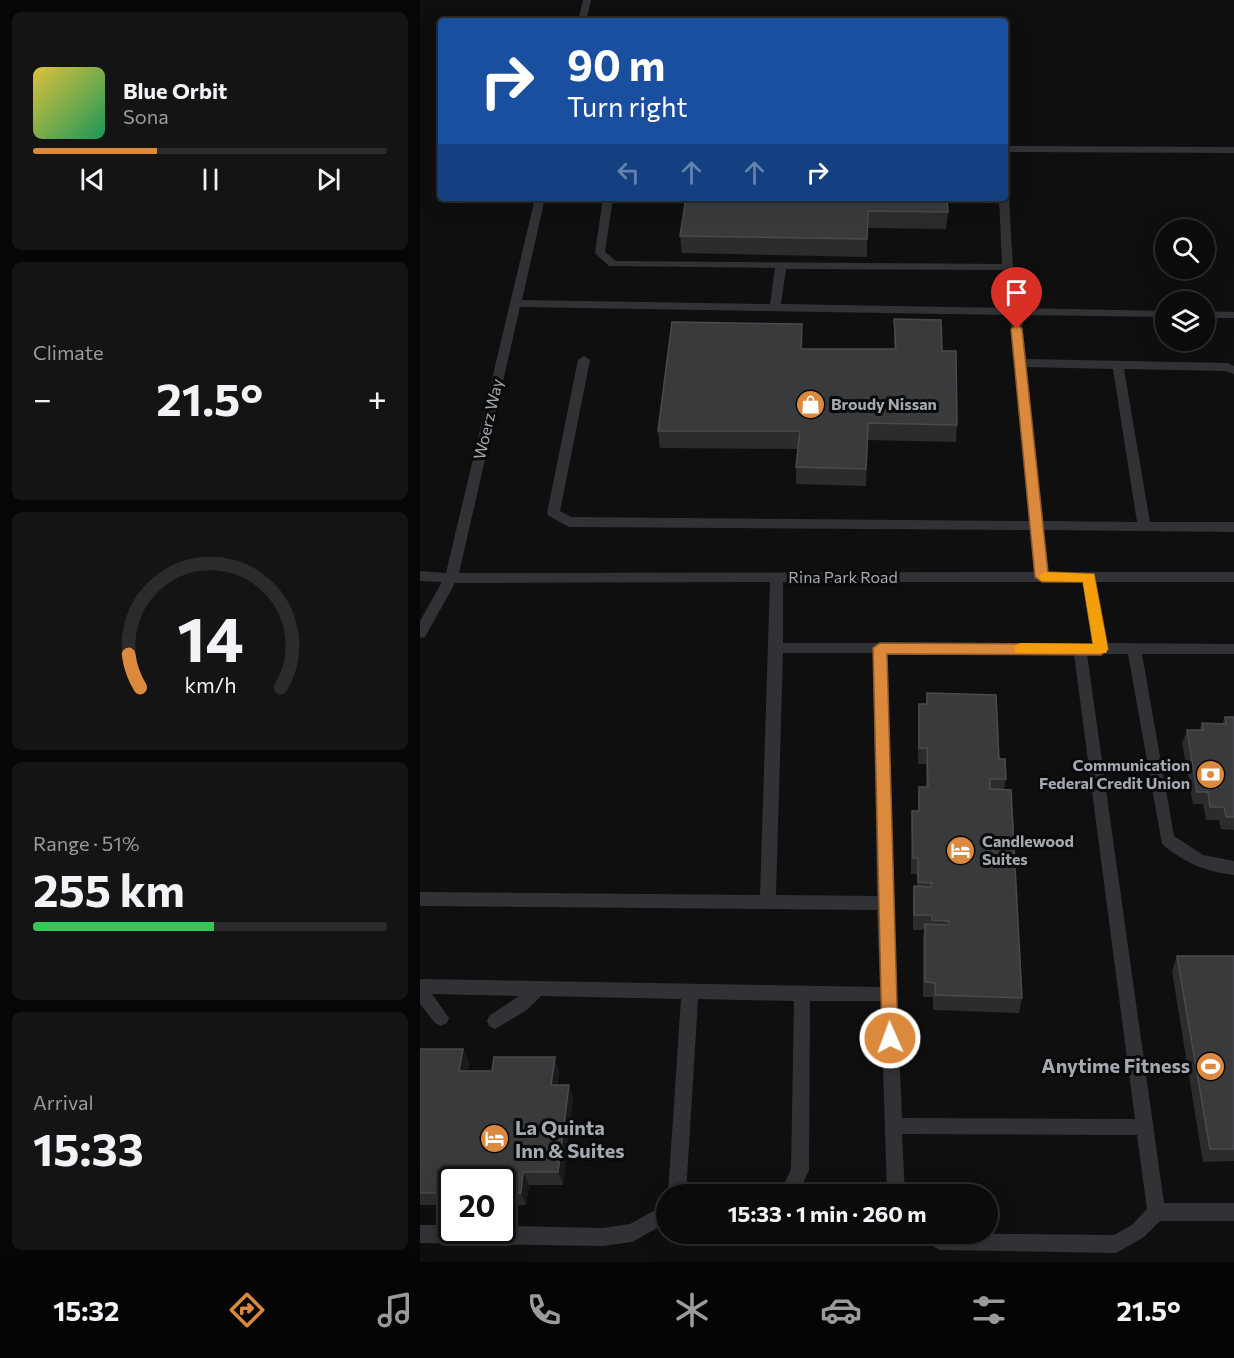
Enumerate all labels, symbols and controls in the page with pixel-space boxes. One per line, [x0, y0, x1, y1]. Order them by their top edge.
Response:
text: 90 m [567, 38, 666, 90]
icon: right [468, 42, 546, 120]
text: Blue Orbit [123, 77, 227, 104]
text: Turn right [567, 90, 687, 123]
text: Sona [123, 104, 169, 128]
icon: left [612, 156, 645, 189]
icon: ahead [675, 156, 708, 189]
icon: ahead [738, 156, 771, 189]
icon: right [801, 156, 834, 189]
icon: previous [76, 163, 109, 196]
icon: pause [194, 163, 227, 196]
icon: next [312, 163, 345, 196]
map controls [1155, 219, 1215, 351]
button: search [1155, 219, 1215, 279]
pin [991, 267, 1042, 329]
icon: arrive [1000, 276, 1033, 309]
button: layers [1155, 291, 1215, 351]
text: Climate [33, 340, 103, 364]
text: 21.5° [156, 370, 263, 425]
text: − [33, 377, 52, 418]
text: + [368, 377, 387, 418]
street label: Woerz Way [469, 377, 506, 461]
shop icon: Broudy Nissan [794, 388, 826, 420]
place label: Broudy Nissan [831, 394, 937, 413]
street label: Rina Park Road [788, 567, 898, 586]
text: 14 [177, 599, 243, 675]
text: km/h [184, 671, 236, 697]
place label: Communication Federal Credit Union [1039, 755, 1190, 792]
bank icon: Communication Federal Credit Union [1195, 758, 1227, 790]
text: Range · 51% [33, 831, 140, 855]
place label: Candlewood Suites [982, 831, 1074, 868]
hotel icon: Candlewood Suites [945, 834, 977, 866]
text: 255 km [33, 861, 185, 916]
position arrow [858, 1006, 922, 1070]
sports icon: Anytime Fitness [1195, 1050, 1227, 1082]
place label: Anytime Fitness [1041, 1053, 1190, 1077]
text: Arrival [33, 1090, 94, 1114]
place label: La Quinta Inn & Suites [515, 1115, 625, 1162]
text: 15:33 [33, 1120, 144, 1175]
hotel icon: La Quinta Inn & Suites [478, 1123, 510, 1155]
speed limit sign: 20 [438, 1166, 516, 1244]
text: 15:33 · 1 min · 260 m [728, 1200, 926, 1227]
icon: directions [226, 1289, 268, 1331]
icon: music [374, 1289, 416, 1331]
icon: phone [523, 1289, 565, 1331]
icon: climate [671, 1289, 713, 1331]
icon: car [820, 1289, 862, 1331]
icon: filters [968, 1289, 1010, 1331]
text: 15:32 [53, 1294, 119, 1327]
text: 21.5° [1117, 1294, 1181, 1327]

